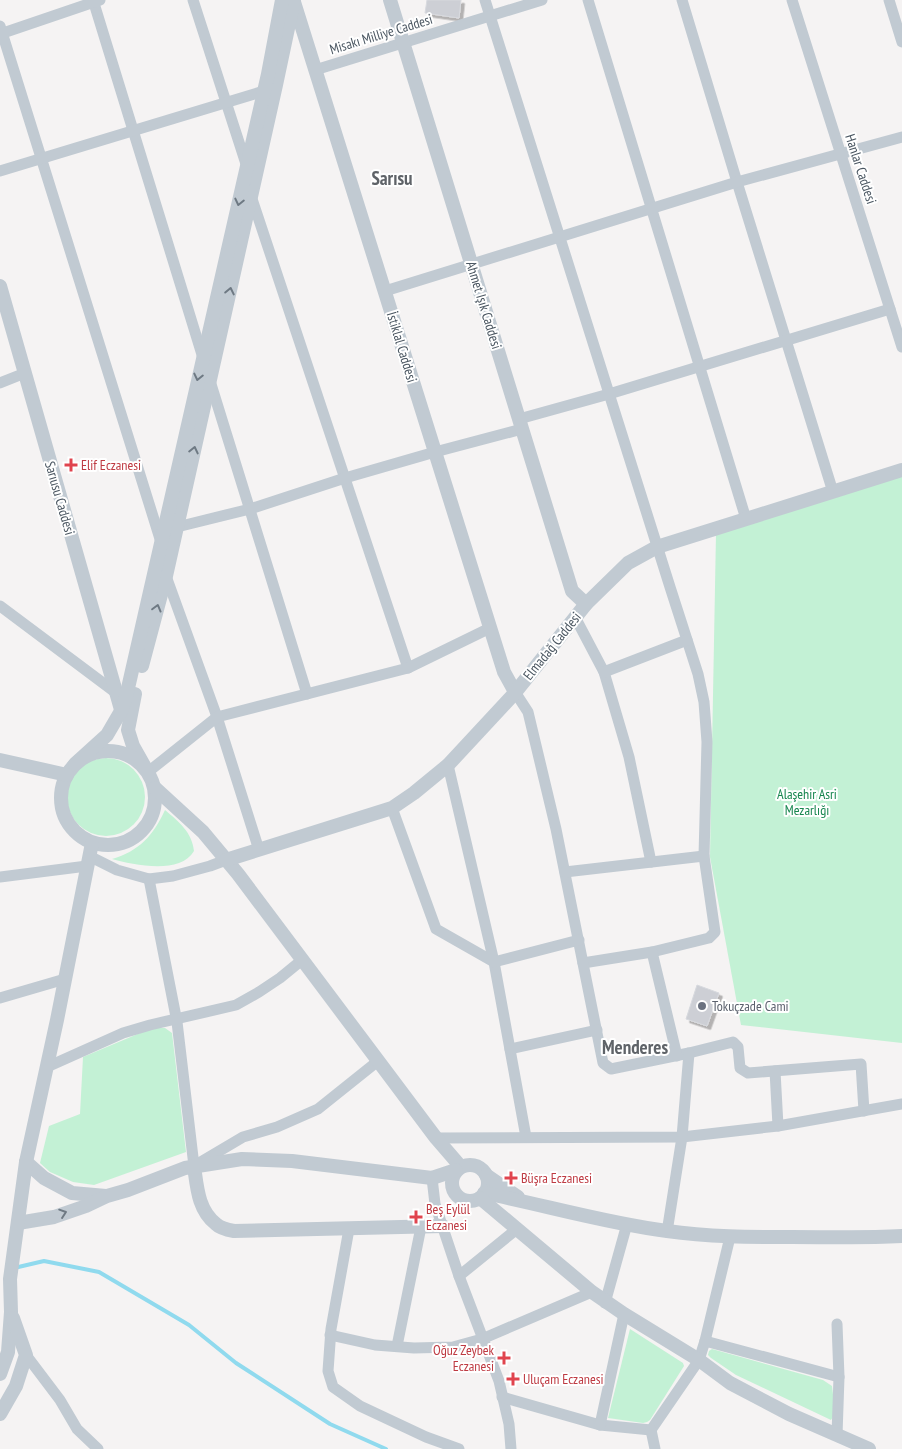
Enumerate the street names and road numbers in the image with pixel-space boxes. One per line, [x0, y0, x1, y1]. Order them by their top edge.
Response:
street label: Misakı Milliye Caddesi [327, 10, 435, 58]
street label: Hanlar Caddesi [841, 132, 881, 206]
street label: Ahmet Işık Caddesi [462, 259, 506, 351]
street label: İstiklal Caddesi [383, 310, 421, 384]
street label: Sarıusu Caddesi [41, 459, 79, 537]
street label: Elmadağ Caddesi [519, 608, 585, 684]

